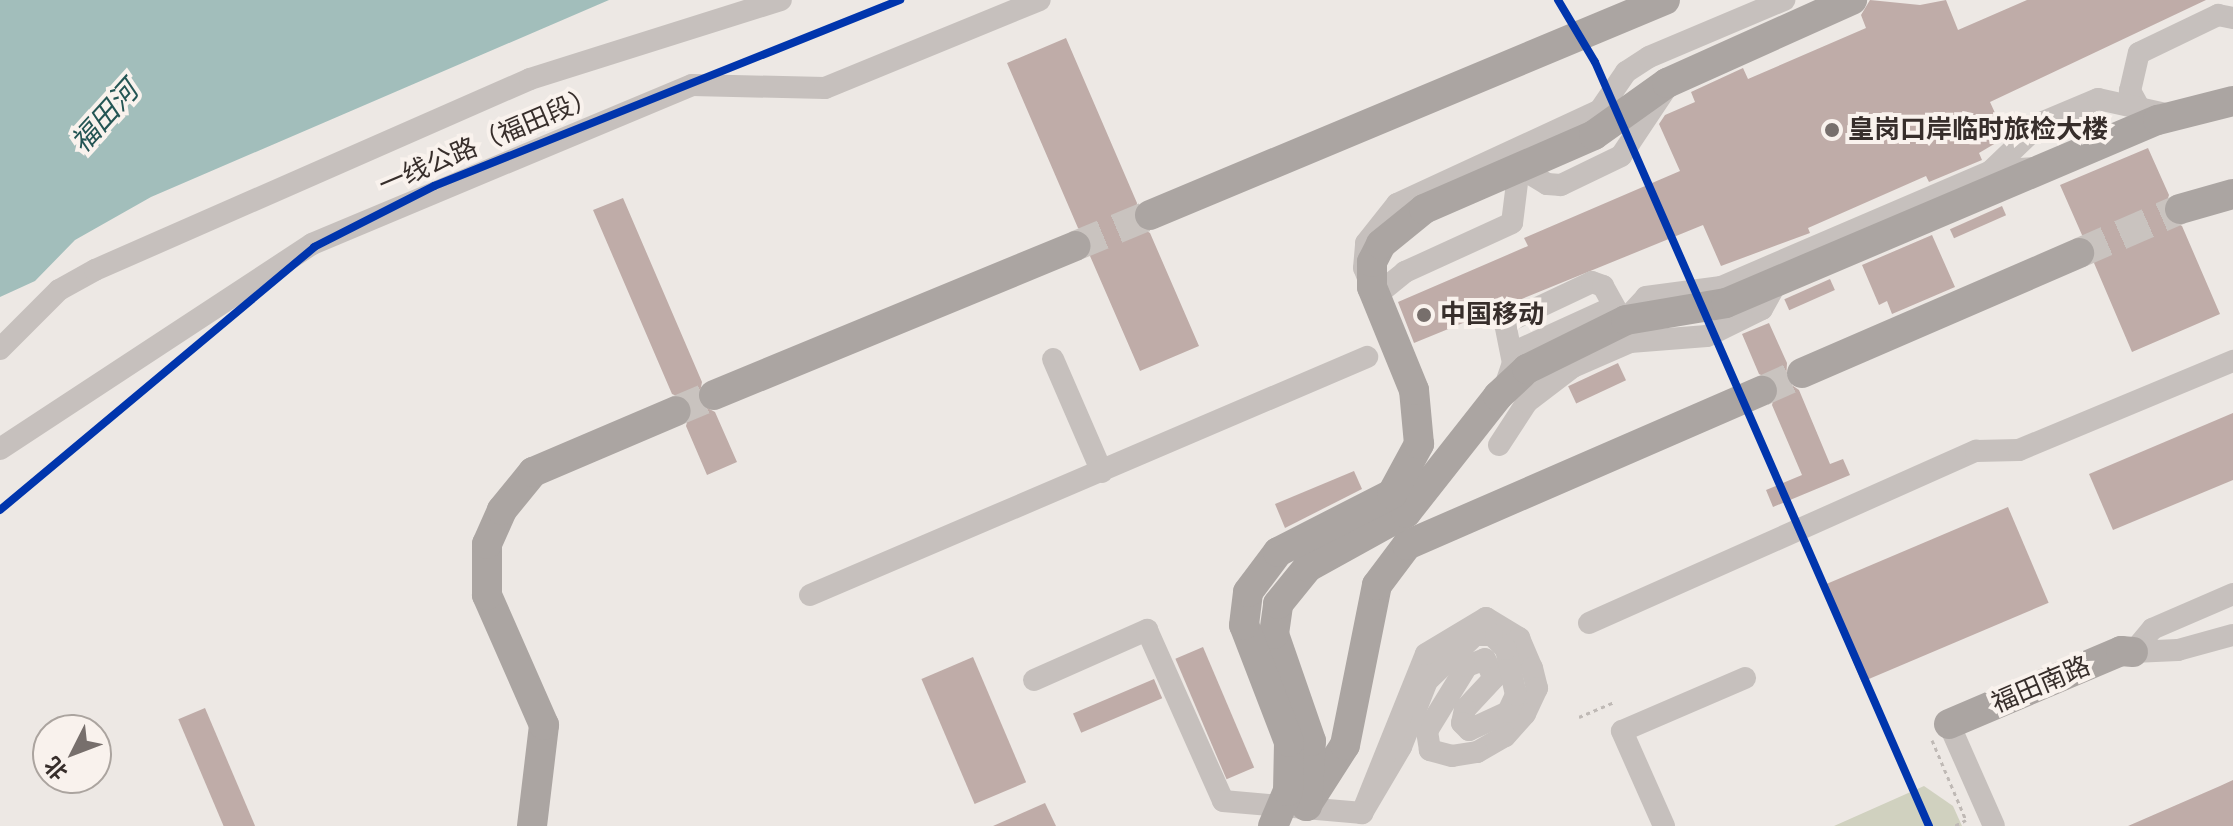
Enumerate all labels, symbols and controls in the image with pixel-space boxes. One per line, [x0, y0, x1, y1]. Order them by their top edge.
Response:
water label: 福田河 [64, 75, 146, 159]
street label: 一线公路（福田段） [374, 81, 602, 201]
place label: 皇岗口岸临时旅检大楼 [1848, 114, 2108, 146]
marker: 皇岗口岸临时旅检大楼 [1823, 121, 1841, 139]
place label: 中国移动 [1440, 299, 1544, 331]
marker: 中国移动 [1415, 306, 1433, 324]
street label: 福田南路 [1987, 650, 2095, 720]
north arrow [32, 714, 112, 794]
text: 北 [39, 752, 73, 786]

